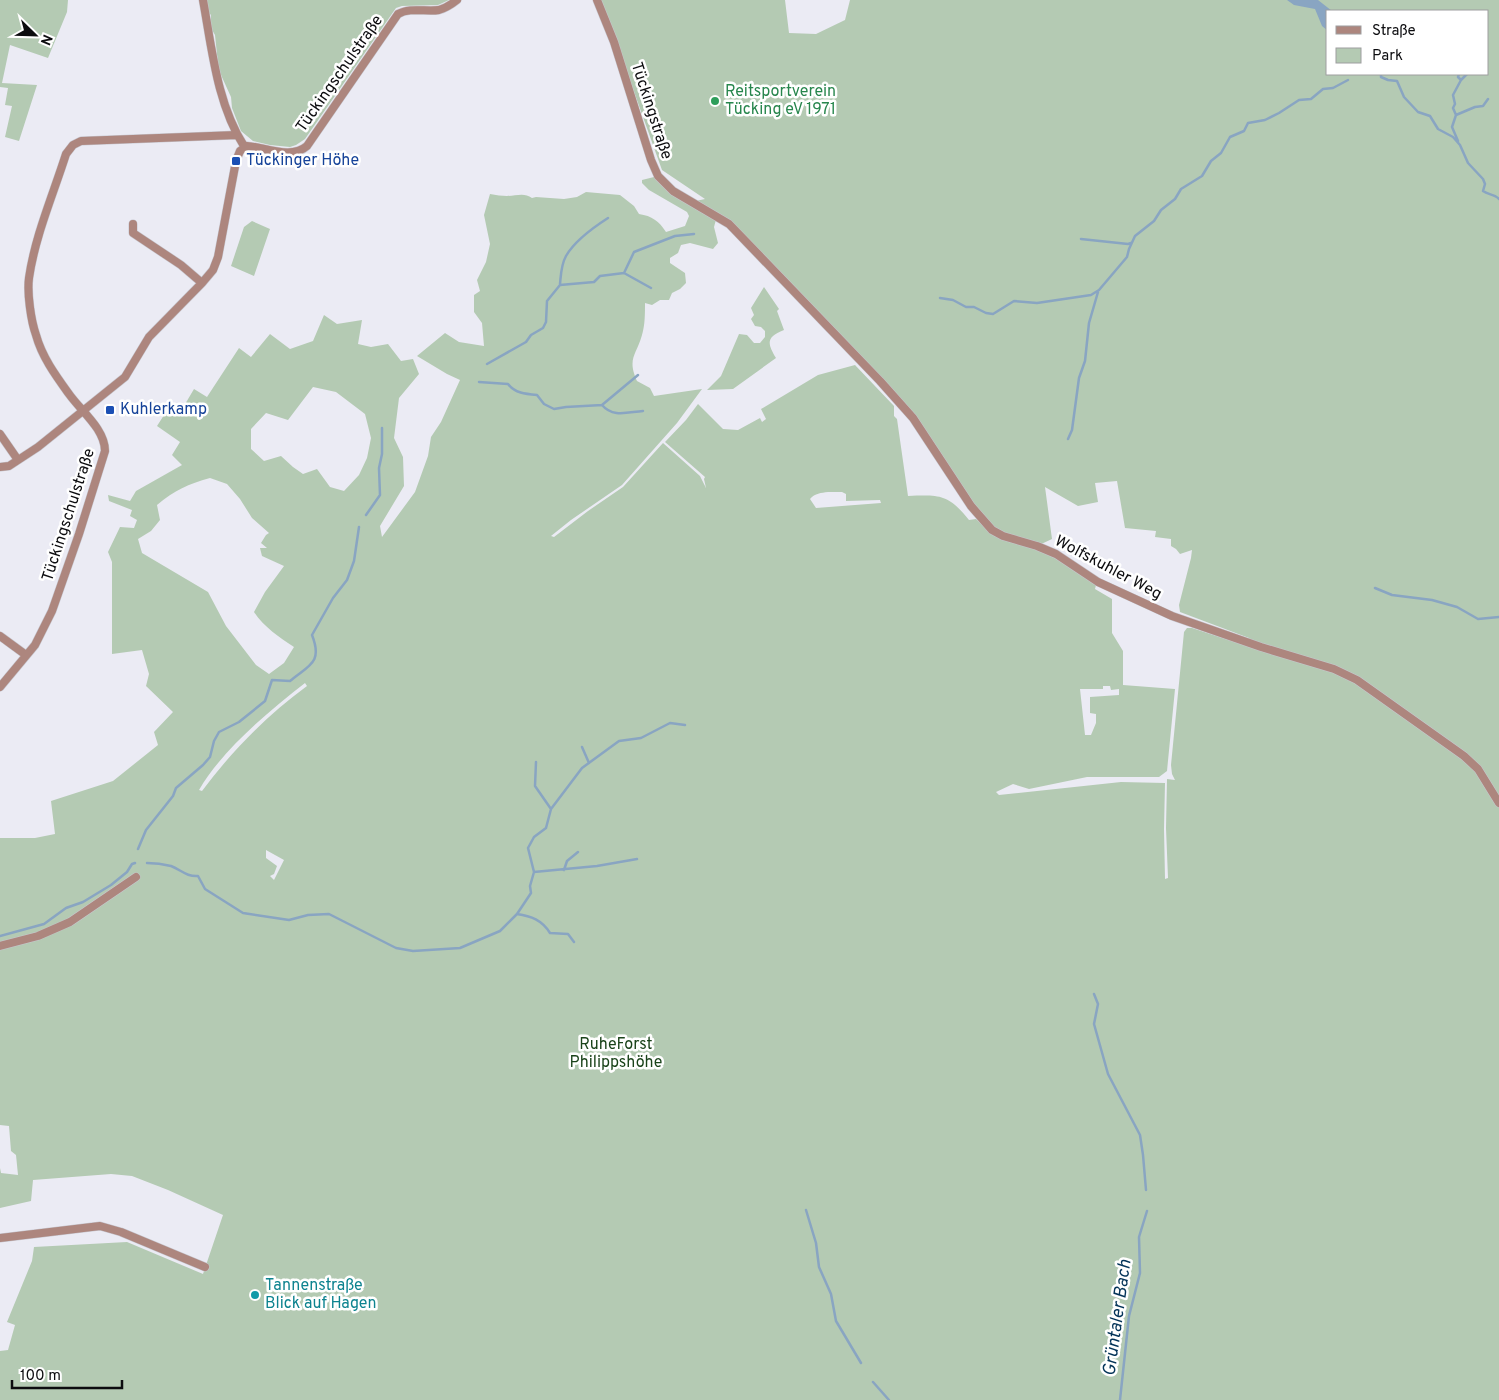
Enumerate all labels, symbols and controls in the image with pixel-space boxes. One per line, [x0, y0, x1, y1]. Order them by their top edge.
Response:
north arrow [10, 10, 60, 60]
legend [1326, 10, 1489, 75]
street label: Tückingschulstraße [292, 12, 388, 136]
text: Straße [1372, 22, 1416, 41]
text: N [36, 32, 55, 47]
text: Park [1372, 47, 1403, 66]
street label: Tückingstraße [626, 60, 676, 162]
place label: Reitsportverein Tücking eV 1971 [725, 82, 836, 120]
marker: Reitsportverein Tücking eV 1971 [709, 95, 721, 107]
place label: Tückinger Höhe [246, 151, 359, 171]
marker: Tückinger Höhe [230, 155, 242, 167]
place label: Kuhlerkamp [120, 400, 207, 420]
marker: Kuhlerkamp [104, 404, 116, 416]
street label: Tückingschulstraße [38, 446, 100, 584]
street label: Wolfskuhler Weg [1051, 531, 1165, 605]
park label: RuheForst Philippshöhe [570, 1035, 662, 1073]
water label: Grüntaler Bach [1098, 1258, 1138, 1378]
place label: Tannenstraße Blick auf Hagen [265, 1276, 377, 1314]
marker: Tannenstraße Blick auf Hagen [249, 1289, 261, 1301]
scale bar [12, 1358, 122, 1390]
text: 100 m [20, 1367, 61, 1386]

